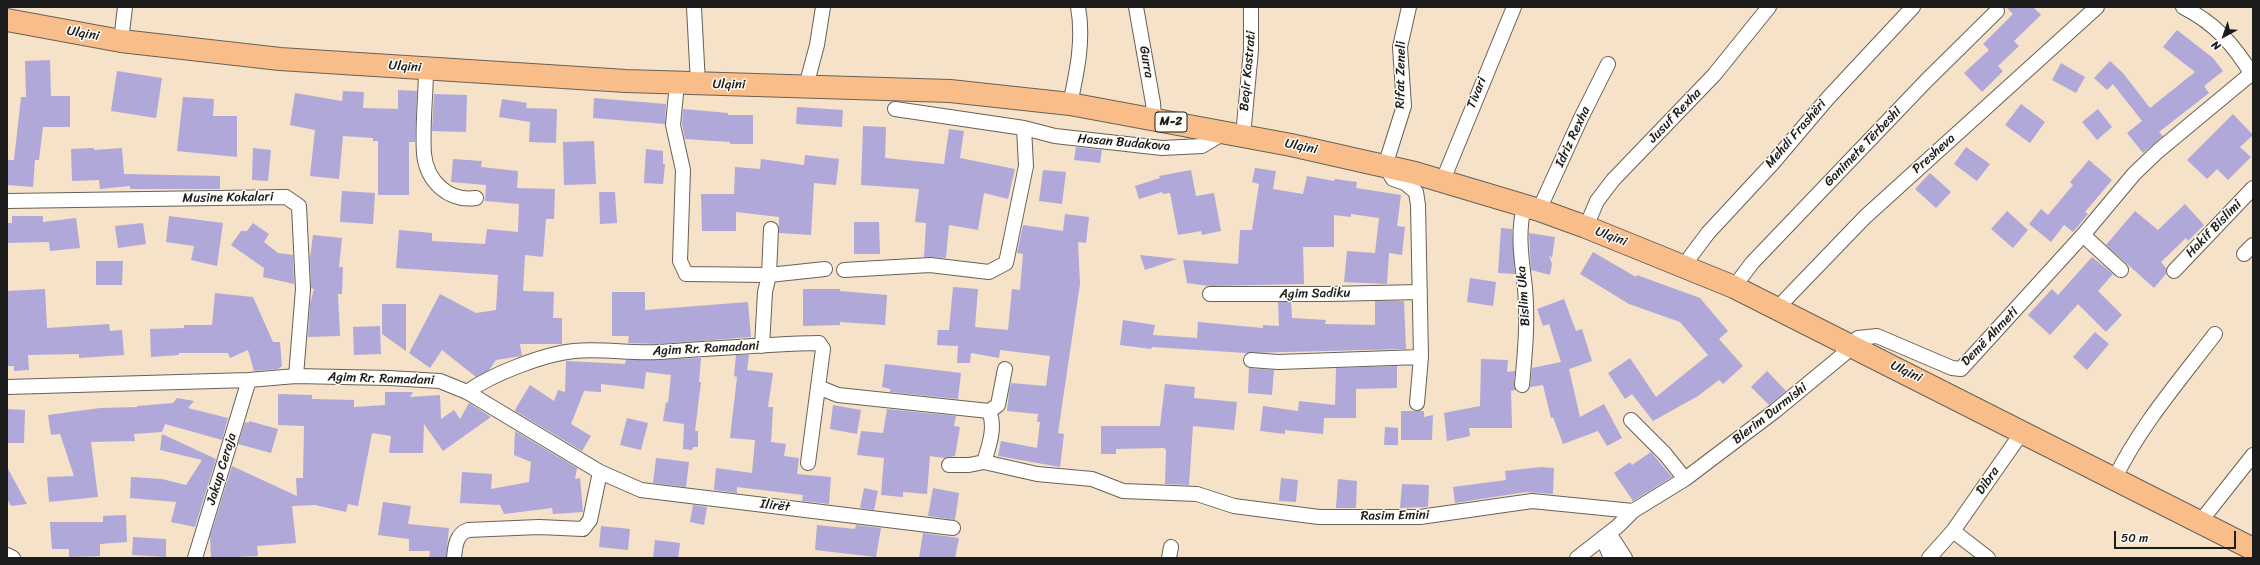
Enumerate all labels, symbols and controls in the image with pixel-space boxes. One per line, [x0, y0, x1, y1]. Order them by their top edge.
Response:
north arrow [2204, 16, 2244, 56]
street label: Ulqini [65, 23, 101, 45]
street label: Beqir Kastrati [1237, 30, 1259, 112]
text: N [2207, 36, 2225, 55]
street label: Rifat Zeneli [1393, 41, 1409, 109]
street label: Gurra [1136, 45, 1156, 79]
street label: Ulqini [388, 58, 422, 76]
street label: Tivari [1464, 75, 1490, 111]
street label: Ulqini [712, 77, 746, 93]
street label: Jusuf Rexha [1645, 86, 1705, 146]
street label: Mehdi Frashëri [1762, 97, 1830, 171]
street label: Idriz Rexha [1552, 104, 1594, 170]
street label: Ganimete Tërbeshi [1821, 104, 1905, 190]
road number: M-2 [1155, 112, 1187, 132]
street label: Hasan Budakova [1077, 131, 1171, 155]
street label: Presheva [1909, 131, 1959, 177]
street label: Ulqini [1283, 136, 1319, 158]
street label: Musine Kokalari [182, 189, 274, 207]
street label: Hakif Bislimi [2183, 197, 2245, 261]
street label: Ulqini [1593, 224, 1629, 250]
street label: Bislim Uka [1514, 265, 1534, 327]
street label: Agim Sadiku [1279, 286, 1351, 302]
street label: Demë Ahmeti [1958, 304, 2022, 370]
street label: Agim Rr. Ramadani [652, 338, 760, 360]
street label: Ulqini [1888, 358, 1924, 386]
street label: Agim Rr. Ramadani [328, 369, 434, 389]
street label: Blerim Durmishi [1730, 380, 1810, 448]
street label: Jakup Ceraja [204, 431, 240, 507]
street label: Dibra [1973, 464, 2003, 498]
street label: Ilirët [759, 496, 791, 516]
street label: Rasim Emini [1361, 508, 1429, 524]
scale bar [2116, 523, 2238, 549]
text: 50 m [2121, 527, 2148, 549]

